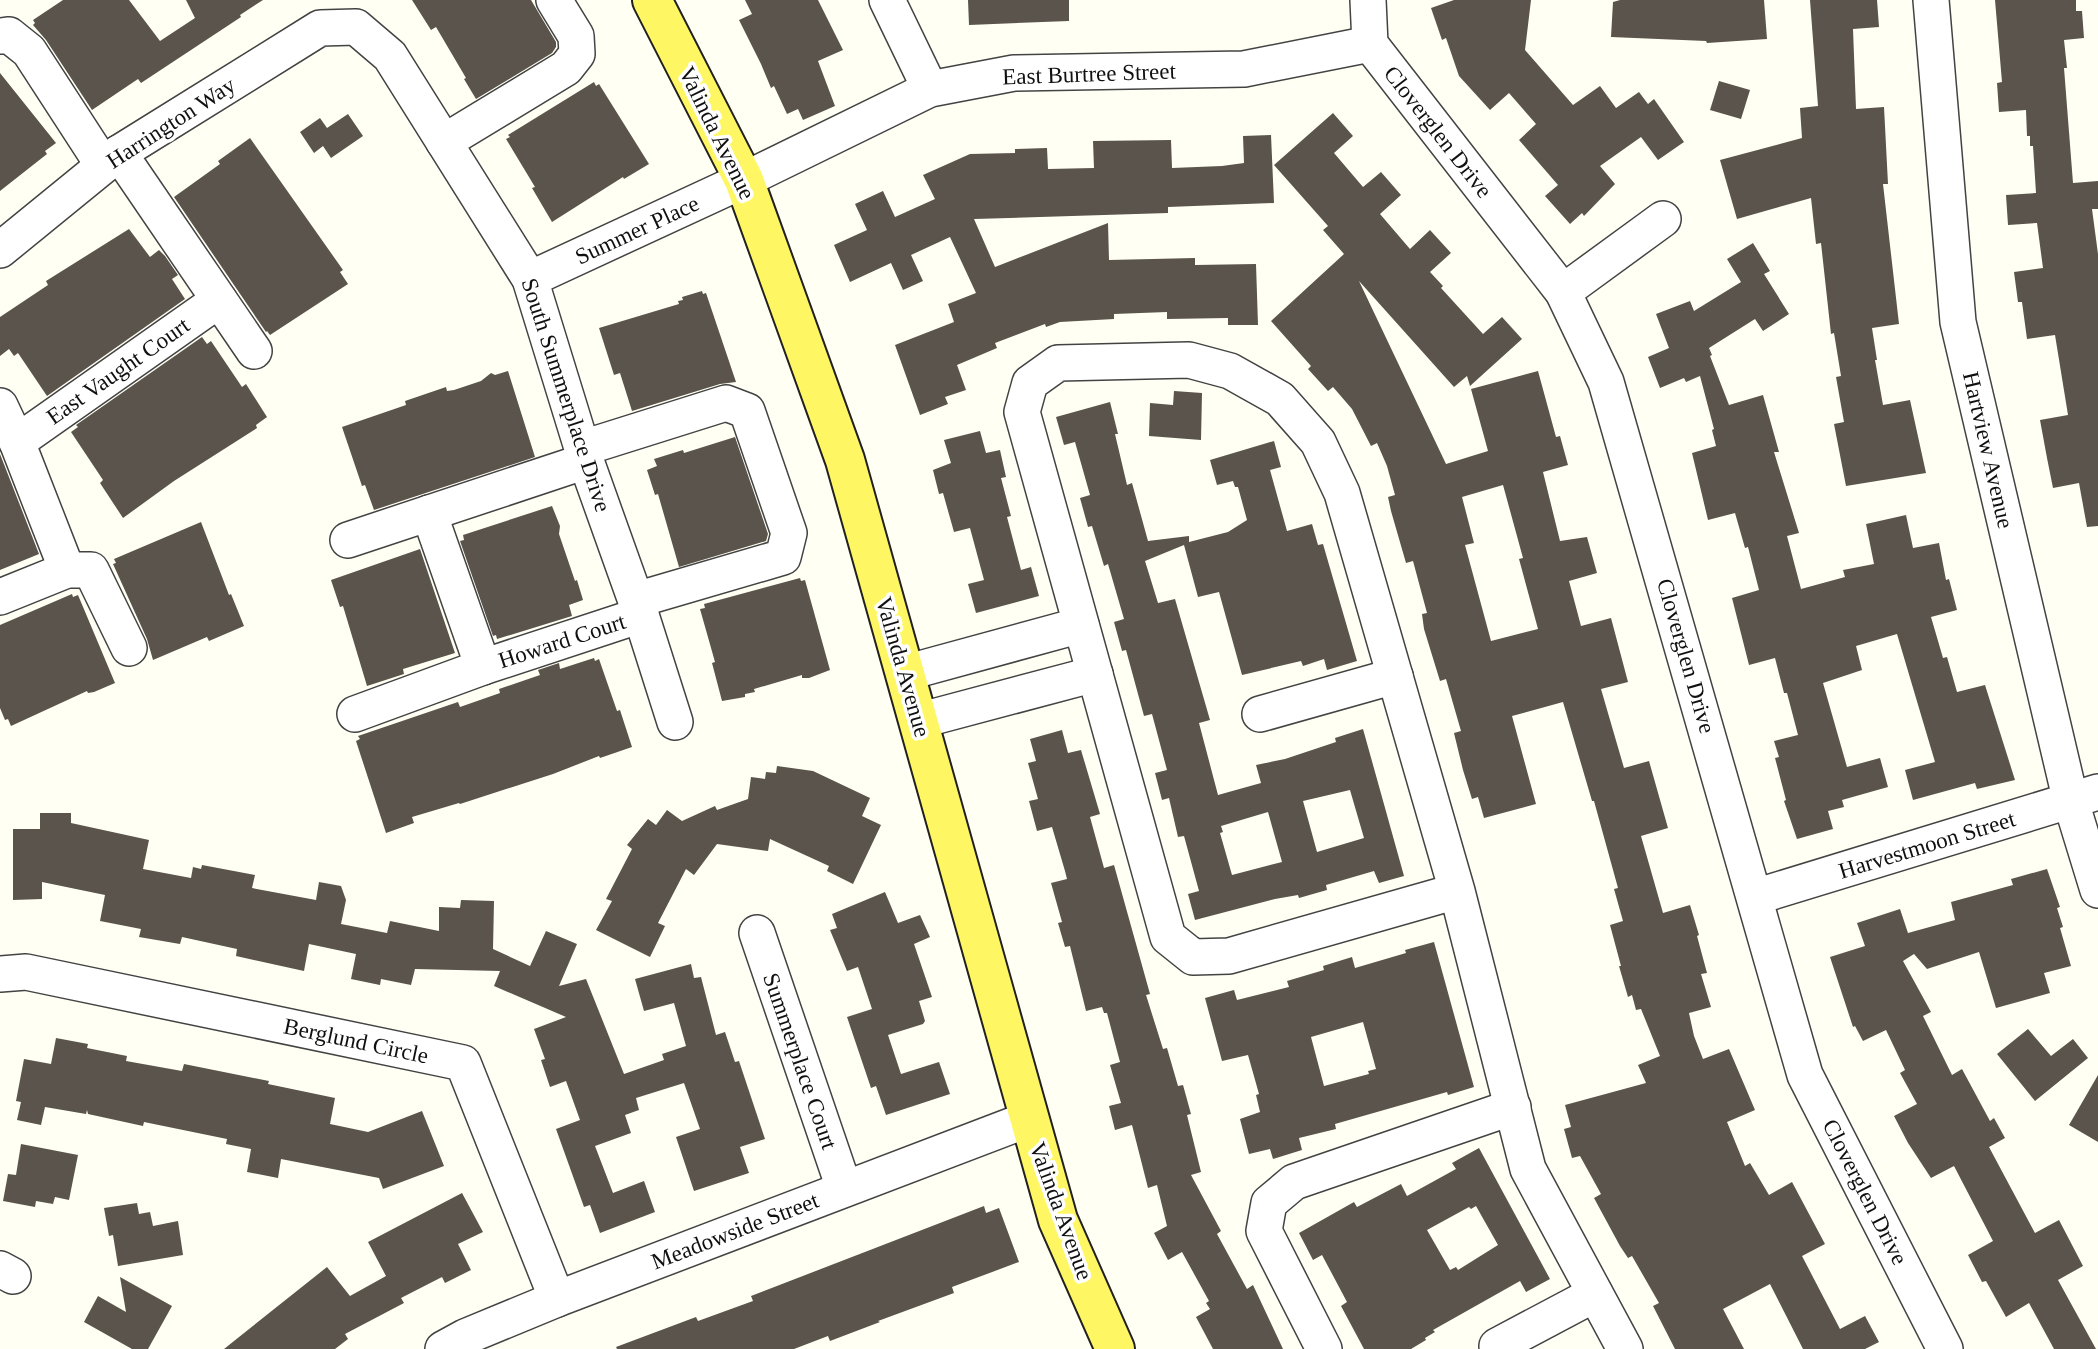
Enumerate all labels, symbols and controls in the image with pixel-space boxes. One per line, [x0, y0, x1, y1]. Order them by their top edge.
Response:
street label: East Burtree Street [1002, 58, 1177, 90]
street label: Cloverglen Drive [1379, 61, 1497, 203]
street label: Valinda Avenue [674, 63, 760, 203]
street label: Harrington Way [102, 72, 240, 174]
street label: Summer Place [571, 190, 703, 270]
street label: South Summerplace Drive [516, 275, 616, 515]
street label: East Vaught Court [42, 312, 195, 429]
street label: Hartview Avenue [1958, 369, 2018, 531]
street label: Cloverglen Drive [1652, 576, 1720, 736]
street label: Valinda Avenue [871, 594, 935, 740]
street label: Howard Court [495, 608, 629, 673]
street label: Harvestmoon Street [1836, 806, 2019, 884]
street label: Summerplace Court [758, 970, 842, 1153]
street label: Berglund Circle [281, 1013, 431, 1069]
street label: Cloverglen Drive [1818, 1115, 1912, 1269]
street label: Valinda Avenue [1025, 1139, 1097, 1283]
street label: Meadowside Street [648, 1187, 823, 1274]

